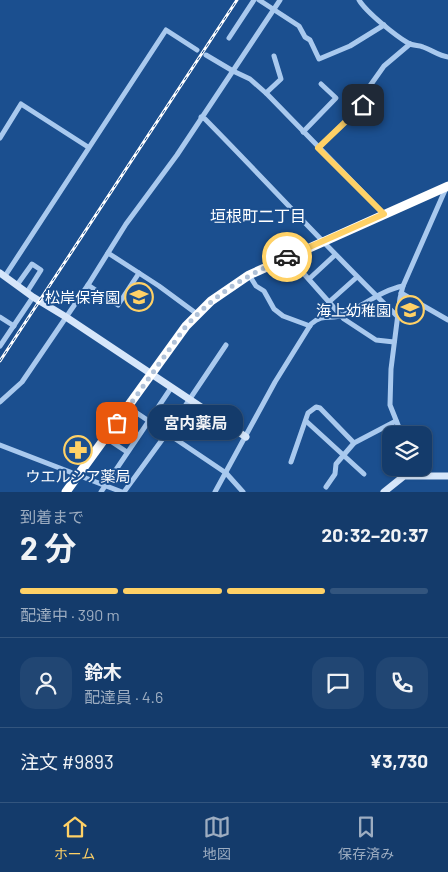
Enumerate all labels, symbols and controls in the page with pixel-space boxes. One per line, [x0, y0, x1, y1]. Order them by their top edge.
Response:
pin [342, 84, 384, 126]
icon: home [349, 91, 377, 119]
district label: 垣根町二丁目 [210, 206, 306, 225]
courier [262, 232, 312, 282]
icon: car [273, 243, 301, 271]
school or university icon: 松岸保育園 [124, 282, 154, 312]
place label: 松岸保育園 [45, 288, 120, 306]
school or university icon: 海上幼稚園 [395, 295, 425, 325]
place label: 海上幼稚園 [316, 301, 391, 319]
pin [96, 402, 138, 444]
callout: 宮内薬局 [147, 406, 242, 440]
icon: bag [103, 409, 131, 437]
text: 宮内薬局 [163, 413, 228, 432]
map controls [382, 426, 432, 476]
button: layers [382, 426, 432, 476]
pharmacy icon: ウエルシア薬局 [63, 435, 93, 465]
place label: ウエルシア薬局 [25, 467, 131, 485]
text: 到着まで [20, 507, 84, 526]
text: 20:32–20:37 [322, 523, 428, 546]
text: 2 分 [20, 528, 76, 566]
text: 配達中 · 390 m [20, 605, 120, 624]
button: person [20, 657, 72, 709]
button: chat [312, 657, 364, 709]
button: phone [376, 657, 428, 709]
text: 鈴木 [84, 660, 122, 683]
text: 配達員 · 4.6 [84, 687, 163, 706]
text: ¥3,730 [369, 749, 428, 772]
text: 注文 #9893 [20, 750, 114, 773]
tab: ホーム [54, 813, 95, 863]
tab: 地図 [203, 813, 231, 863]
tab: 保存済み [338, 813, 394, 863]

